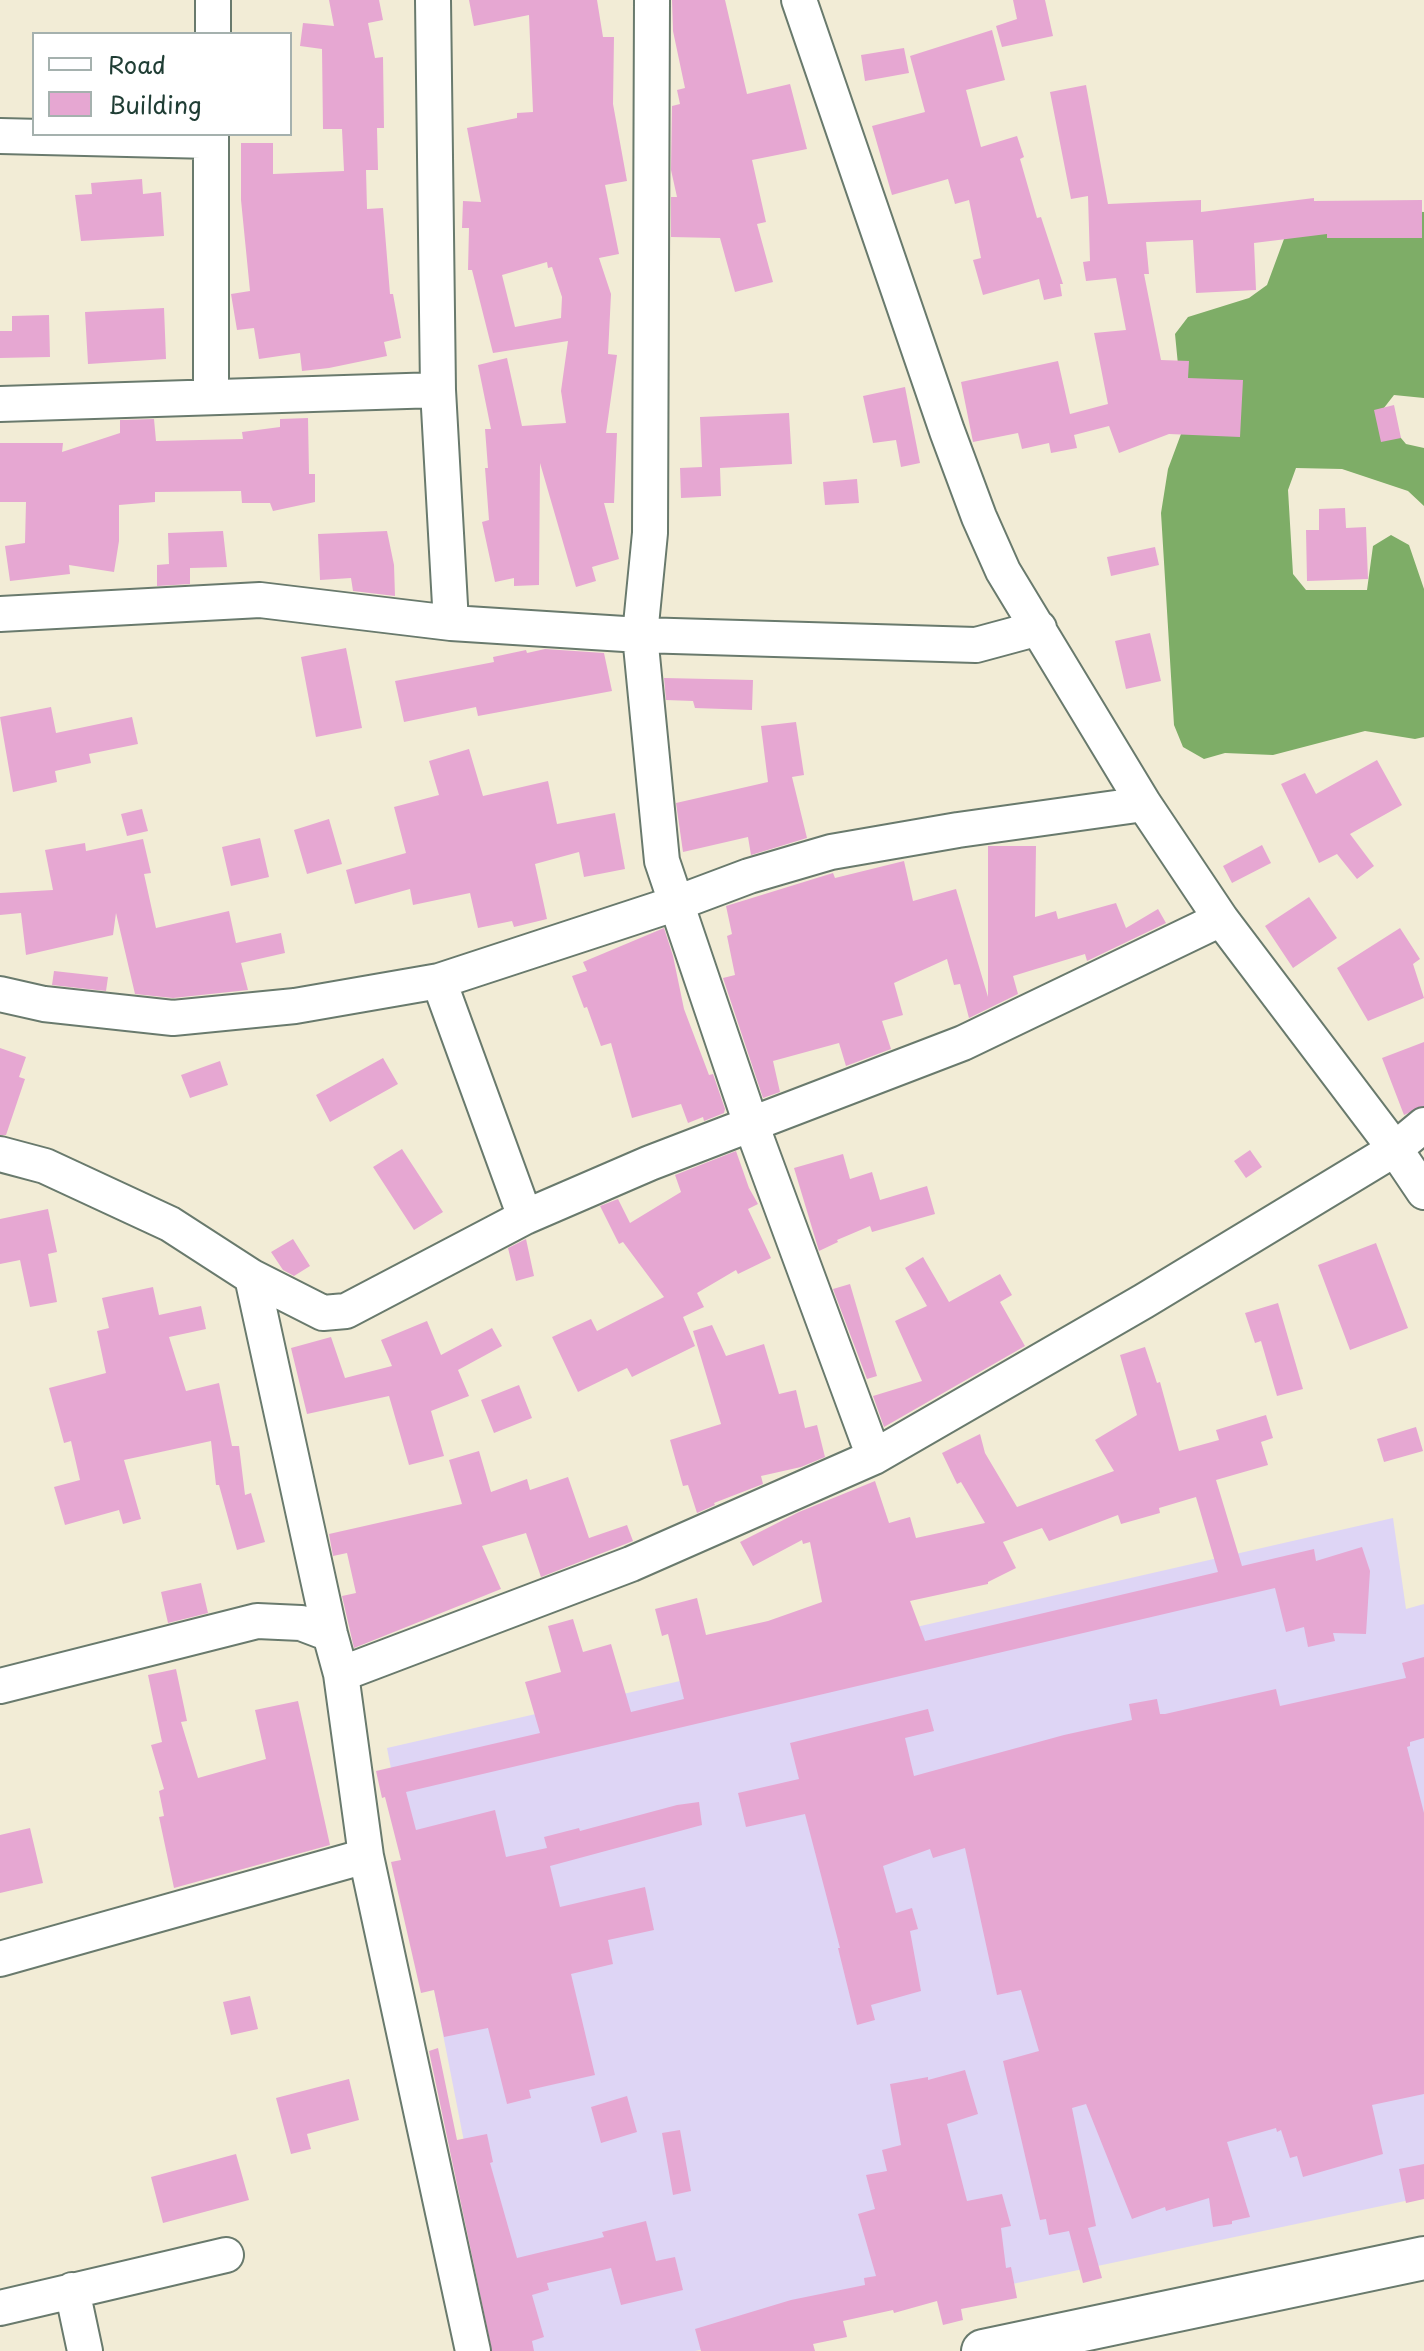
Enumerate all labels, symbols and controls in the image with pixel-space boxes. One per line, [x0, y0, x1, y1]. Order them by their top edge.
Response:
legend [32, 32, 292, 136]
text: Road [108, 46, 166, 82]
text: Building [108, 86, 202, 122]

